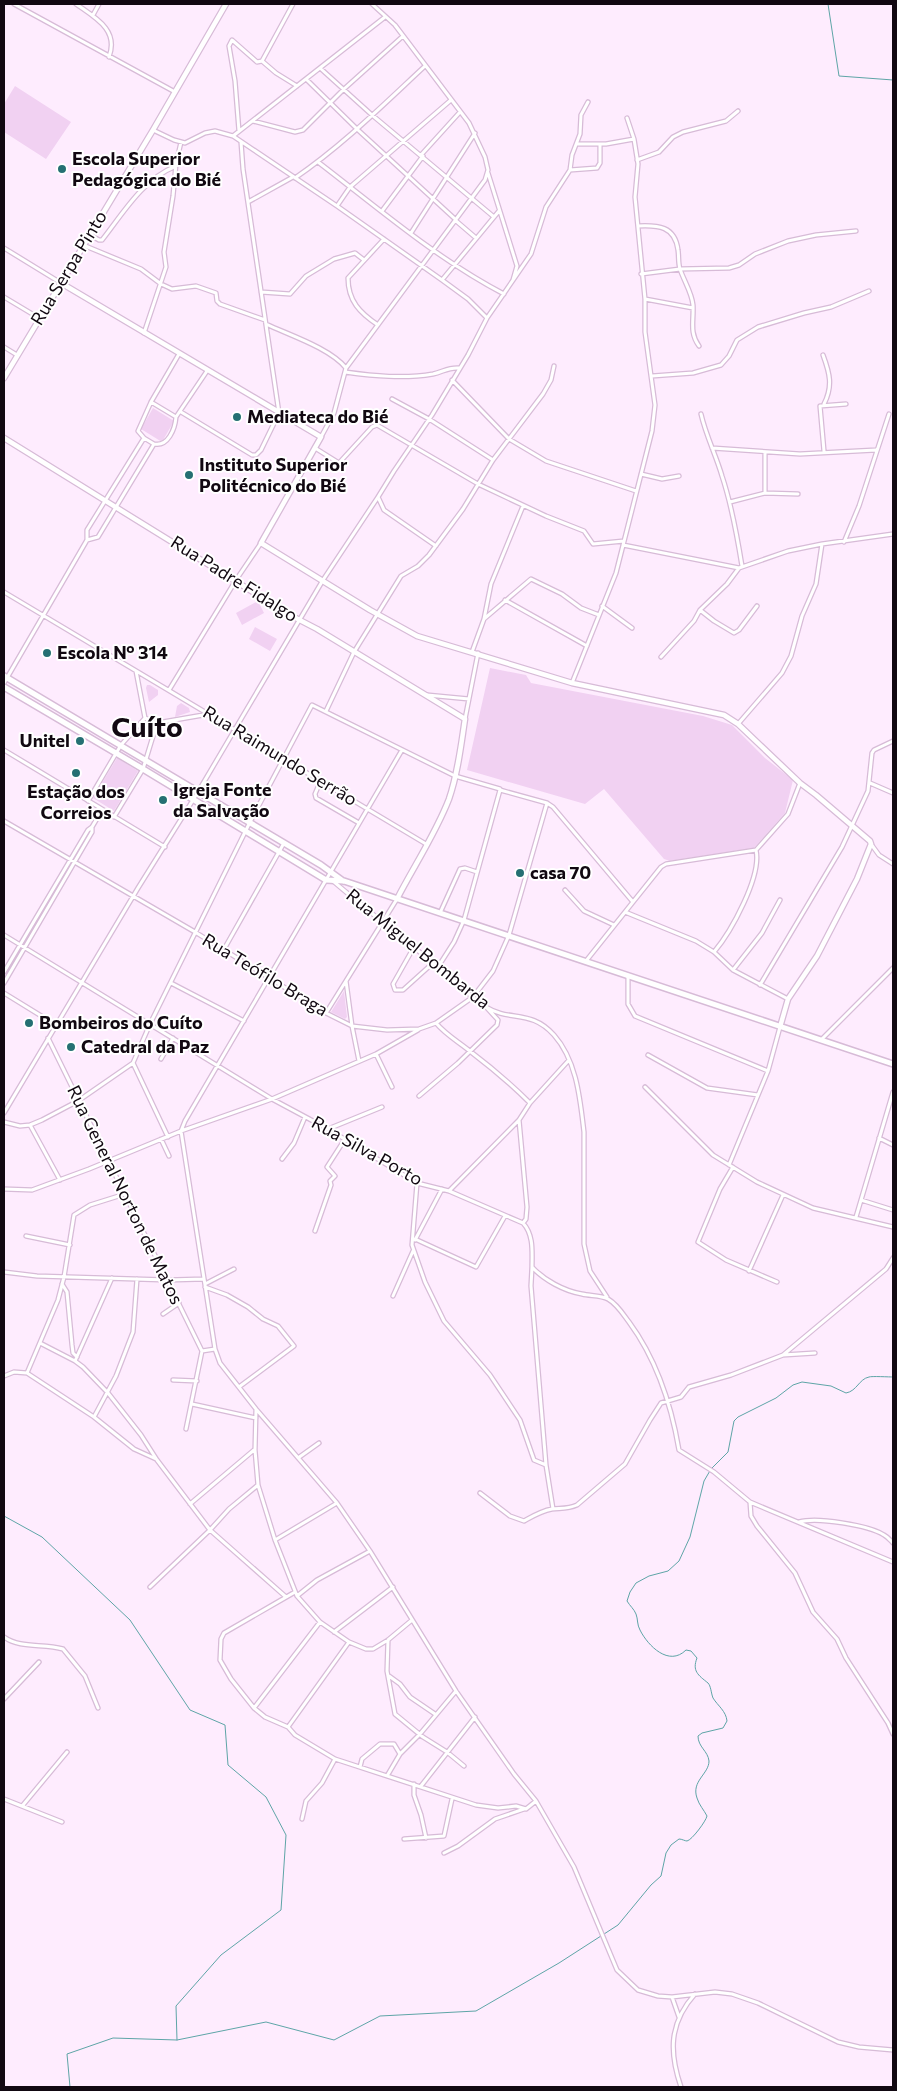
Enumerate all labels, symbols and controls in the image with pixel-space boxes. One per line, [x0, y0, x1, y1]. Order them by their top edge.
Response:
place label: Escola Superior Pedagógica do Bié [72, 147, 221, 190]
marker: Escola Superior Pedagógica do Bié [56, 163, 68, 175]
street label: Rua Serpa Pinto [25, 206, 111, 329]
place label: Mediateca do Bié [247, 405, 389, 427]
marker: Mediateca do Bié [231, 411, 243, 423]
place label: Instituto Superior Politécnico do Bié [199, 453, 348, 496]
marker: Instituto Superior Politécnico do Bié [183, 469, 195, 481]
street label: Rua Padre Fidalgo [167, 530, 302, 626]
place label: Escola Nº 314 [57, 641, 168, 663]
marker: Escola Nº 314 [41, 647, 53, 659]
street label: Rua Raimundo Serrão [199, 700, 362, 810]
district label: Cuíto [111, 709, 183, 743]
place label: Unitel [20, 729, 70, 751]
marker: Unitel [74, 735, 86, 747]
marker: Estação dos Correios [70, 767, 82, 779]
place label: Igreja Fonte da Salvação [173, 778, 272, 821]
place label: Estação dos Correios [27, 780, 125, 823]
marker: Igreja Fonte da Salvação [157, 794, 169, 806]
place label: casa 70 [530, 861, 591, 883]
marker: casa 70 [514, 867, 526, 879]
street label: Rua Miguel Bombarda [342, 883, 495, 1013]
street label: Rua Teófilo Braga [199, 928, 332, 1020]
place label: Bombeiros do Cuíto [39, 1011, 203, 1033]
marker: Bombeiros do Cuíto [23, 1017, 35, 1029]
place label: Catedral da Paz [81, 1035, 209, 1057]
marker: Catedral da Paz [65, 1041, 77, 1053]
street label: Rua General Norton de Matos [63, 1081, 189, 1308]
street label: Rua Silva Porto [308, 1111, 427, 1190]

